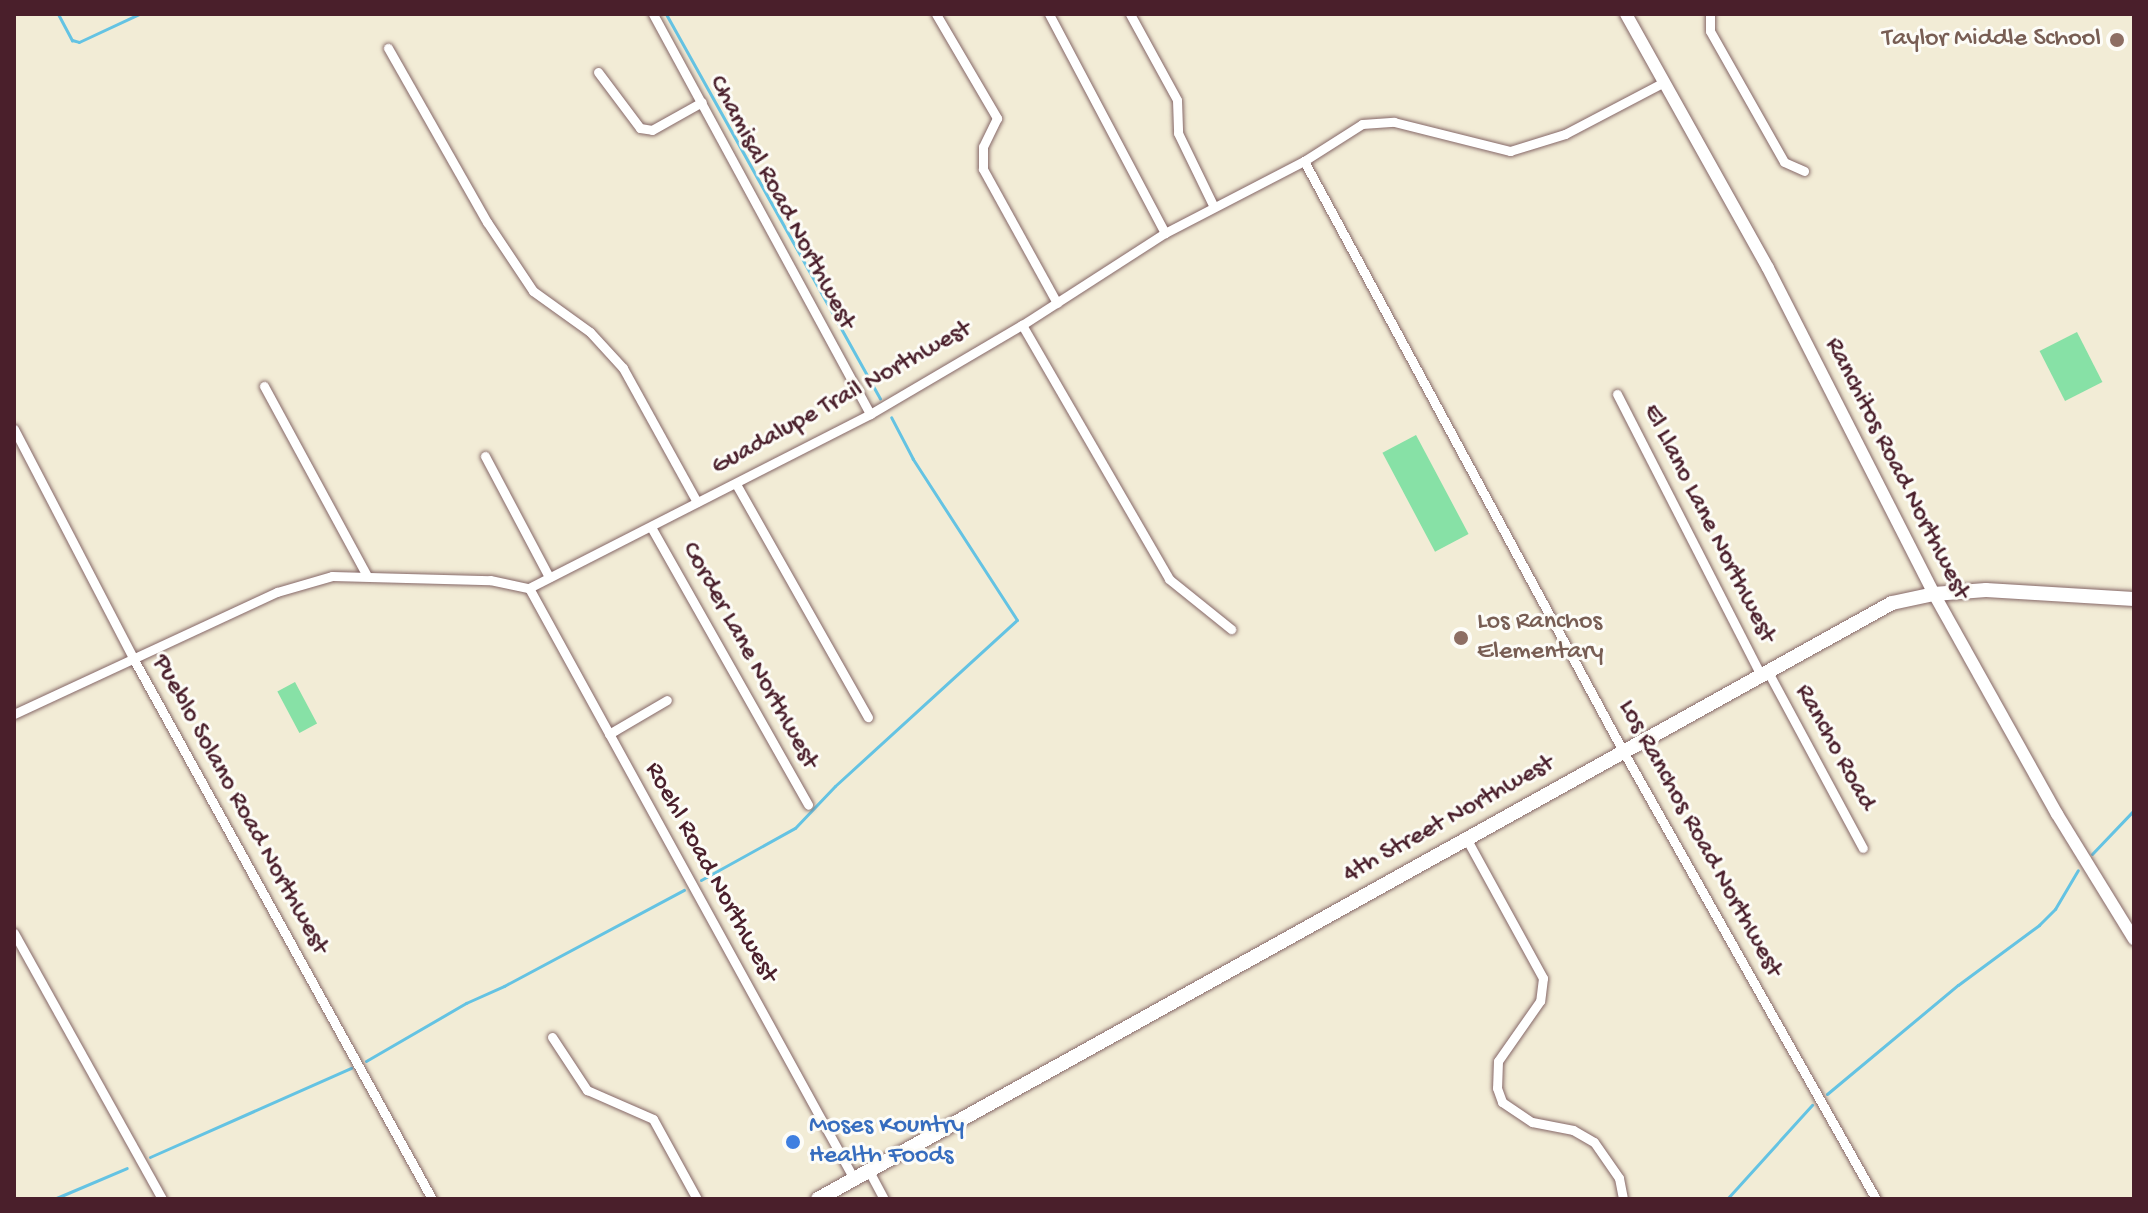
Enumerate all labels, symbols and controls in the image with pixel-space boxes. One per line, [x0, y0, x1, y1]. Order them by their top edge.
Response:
place label: Taylor Middle School [1882, 24, 2101, 56]
marker: Taylor Middle School [2108, 31, 2126, 49]
street label: Chamisal Road Northwest [701, 71, 861, 335]
street label: Guadalupe Trail Northwest [707, 315, 977, 483]
street label: Ranchitos Road Northwest [1816, 333, 1976, 605]
street label: El Llano Lane Northwest [1634, 399, 1782, 649]
street label: Corder Lane Northwest [674, 537, 824, 775]
place label: Los Ranchos Elementary [1477, 607, 1604, 668]
marker: Los Ranchos Elementary [1452, 629, 1470, 647]
street label: Pueblo Solano Road Northwest [143, 650, 335, 960]
street label: Rancho Road [1787, 679, 1881, 817]
street label: Los Ranchos Road Northwest [1610, 695, 1788, 983]
street label: 4th Street Northwest [1338, 749, 1560, 891]
street label: Roehl Road Northwest [636, 757, 784, 989]
place label: Moses Kountry Health Foods [809, 1111, 964, 1172]
marker: Moses Kountry Health Foods [784, 1133, 802, 1151]

